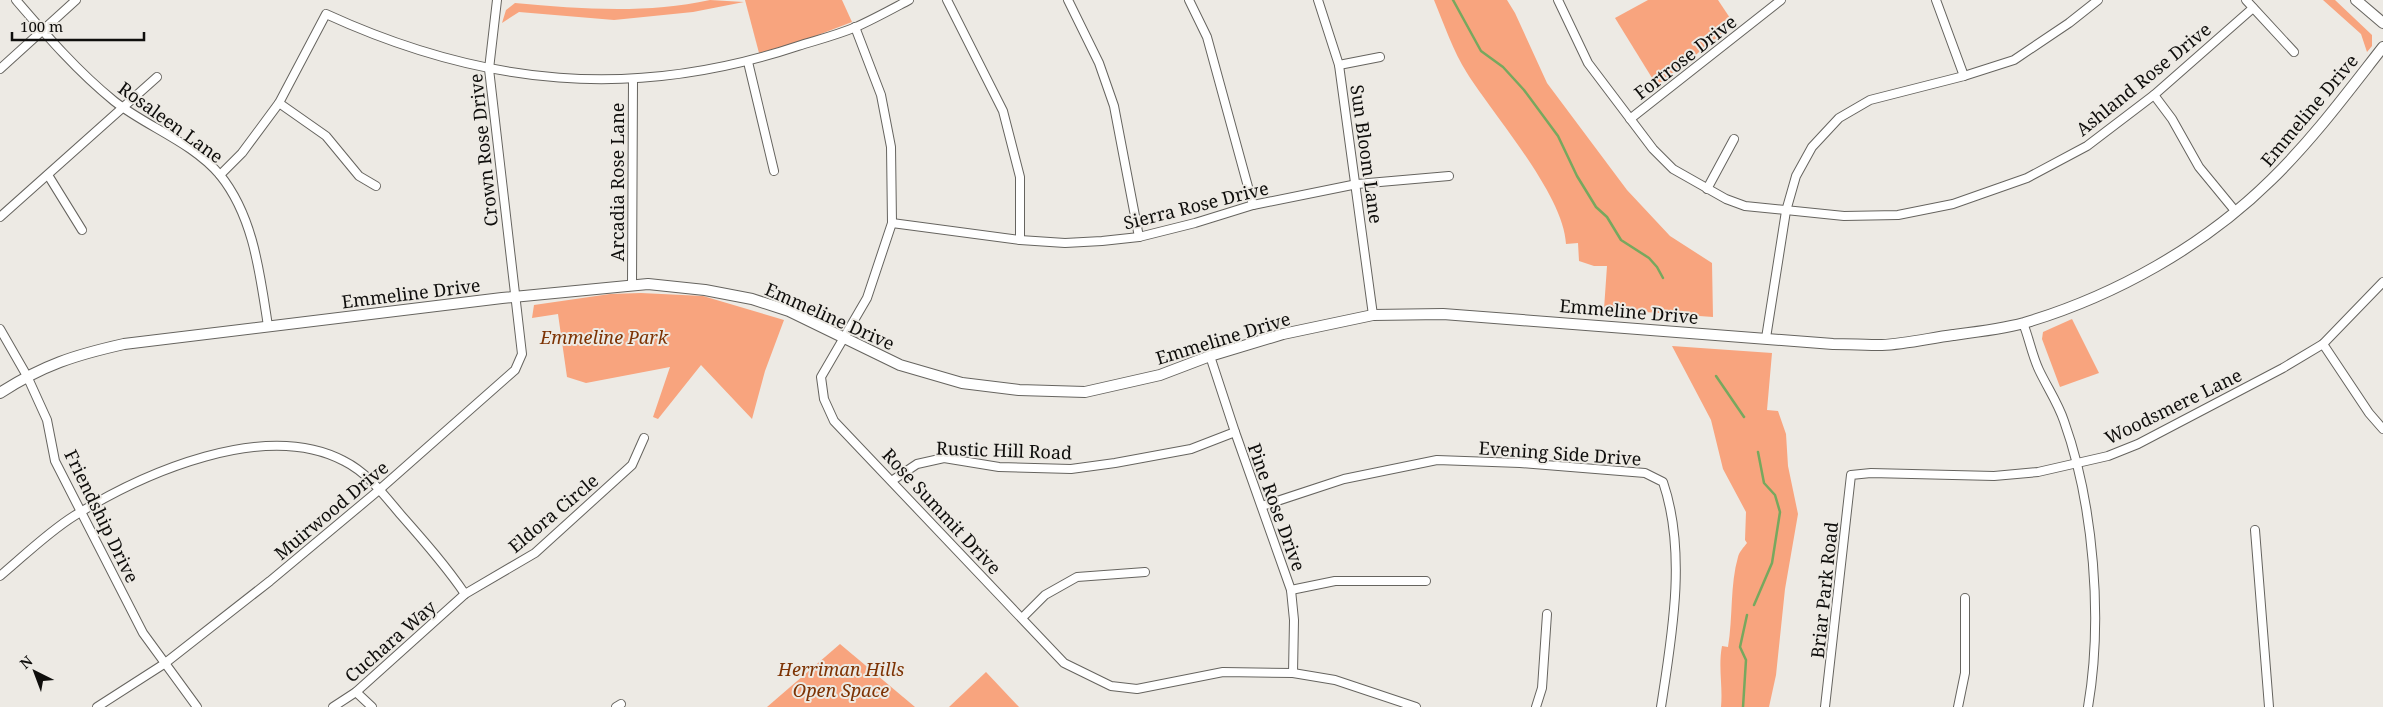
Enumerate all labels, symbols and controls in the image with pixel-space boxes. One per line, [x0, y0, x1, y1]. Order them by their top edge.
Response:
street label: Fortrose Drive [1629, 9, 1741, 105]
scale bar [12, 10, 145, 42]
text: 100 m [20, 16, 63, 36]
street label: Ashland Rose Drive [2070, 17, 2216, 141]
street label: Emmeline Drive [2255, 49, 2363, 171]
street label: Crown Rose Drive [463, 72, 503, 228]
street label: Rosaleen Lane [114, 76, 228, 168]
street label: Sun Bloom Lane [1345, 83, 1389, 225]
street label: Arcadia Rose Lane [605, 103, 629, 262]
street label: Sierra Rose Drive [1121, 175, 1271, 235]
street label: Emmeline Drive [340, 273, 482, 313]
street label: Emmeline Drive [761, 277, 899, 355]
street label: Emmeline Drive [1558, 293, 1700, 329]
street label: Emmeline Drive [1153, 306, 1293, 370]
park label: Emmeline Park [539, 325, 669, 349]
street label: Woodsmere Lane [2100, 362, 2246, 450]
street label: Evening Side Drive [1478, 435, 1642, 471]
street label: Rustic Hill Road [935, 436, 1073, 464]
street label: Pine Rose Drive [1243, 440, 1311, 574]
street label: Rose Summit Drive [877, 443, 1007, 579]
street label: Friendship Drive [59, 445, 145, 587]
street label: Muirwood Drive [269, 455, 393, 565]
street label: Eldora Circle [503, 468, 603, 558]
street label: Briar Park Road [1805, 520, 1843, 660]
street label: Cuchara Way [339, 594, 441, 687]
north arrow [10, 647, 60, 697]
text: N [16, 651, 36, 673]
park label: Herriman Hills Open Space [777, 657, 904, 702]

